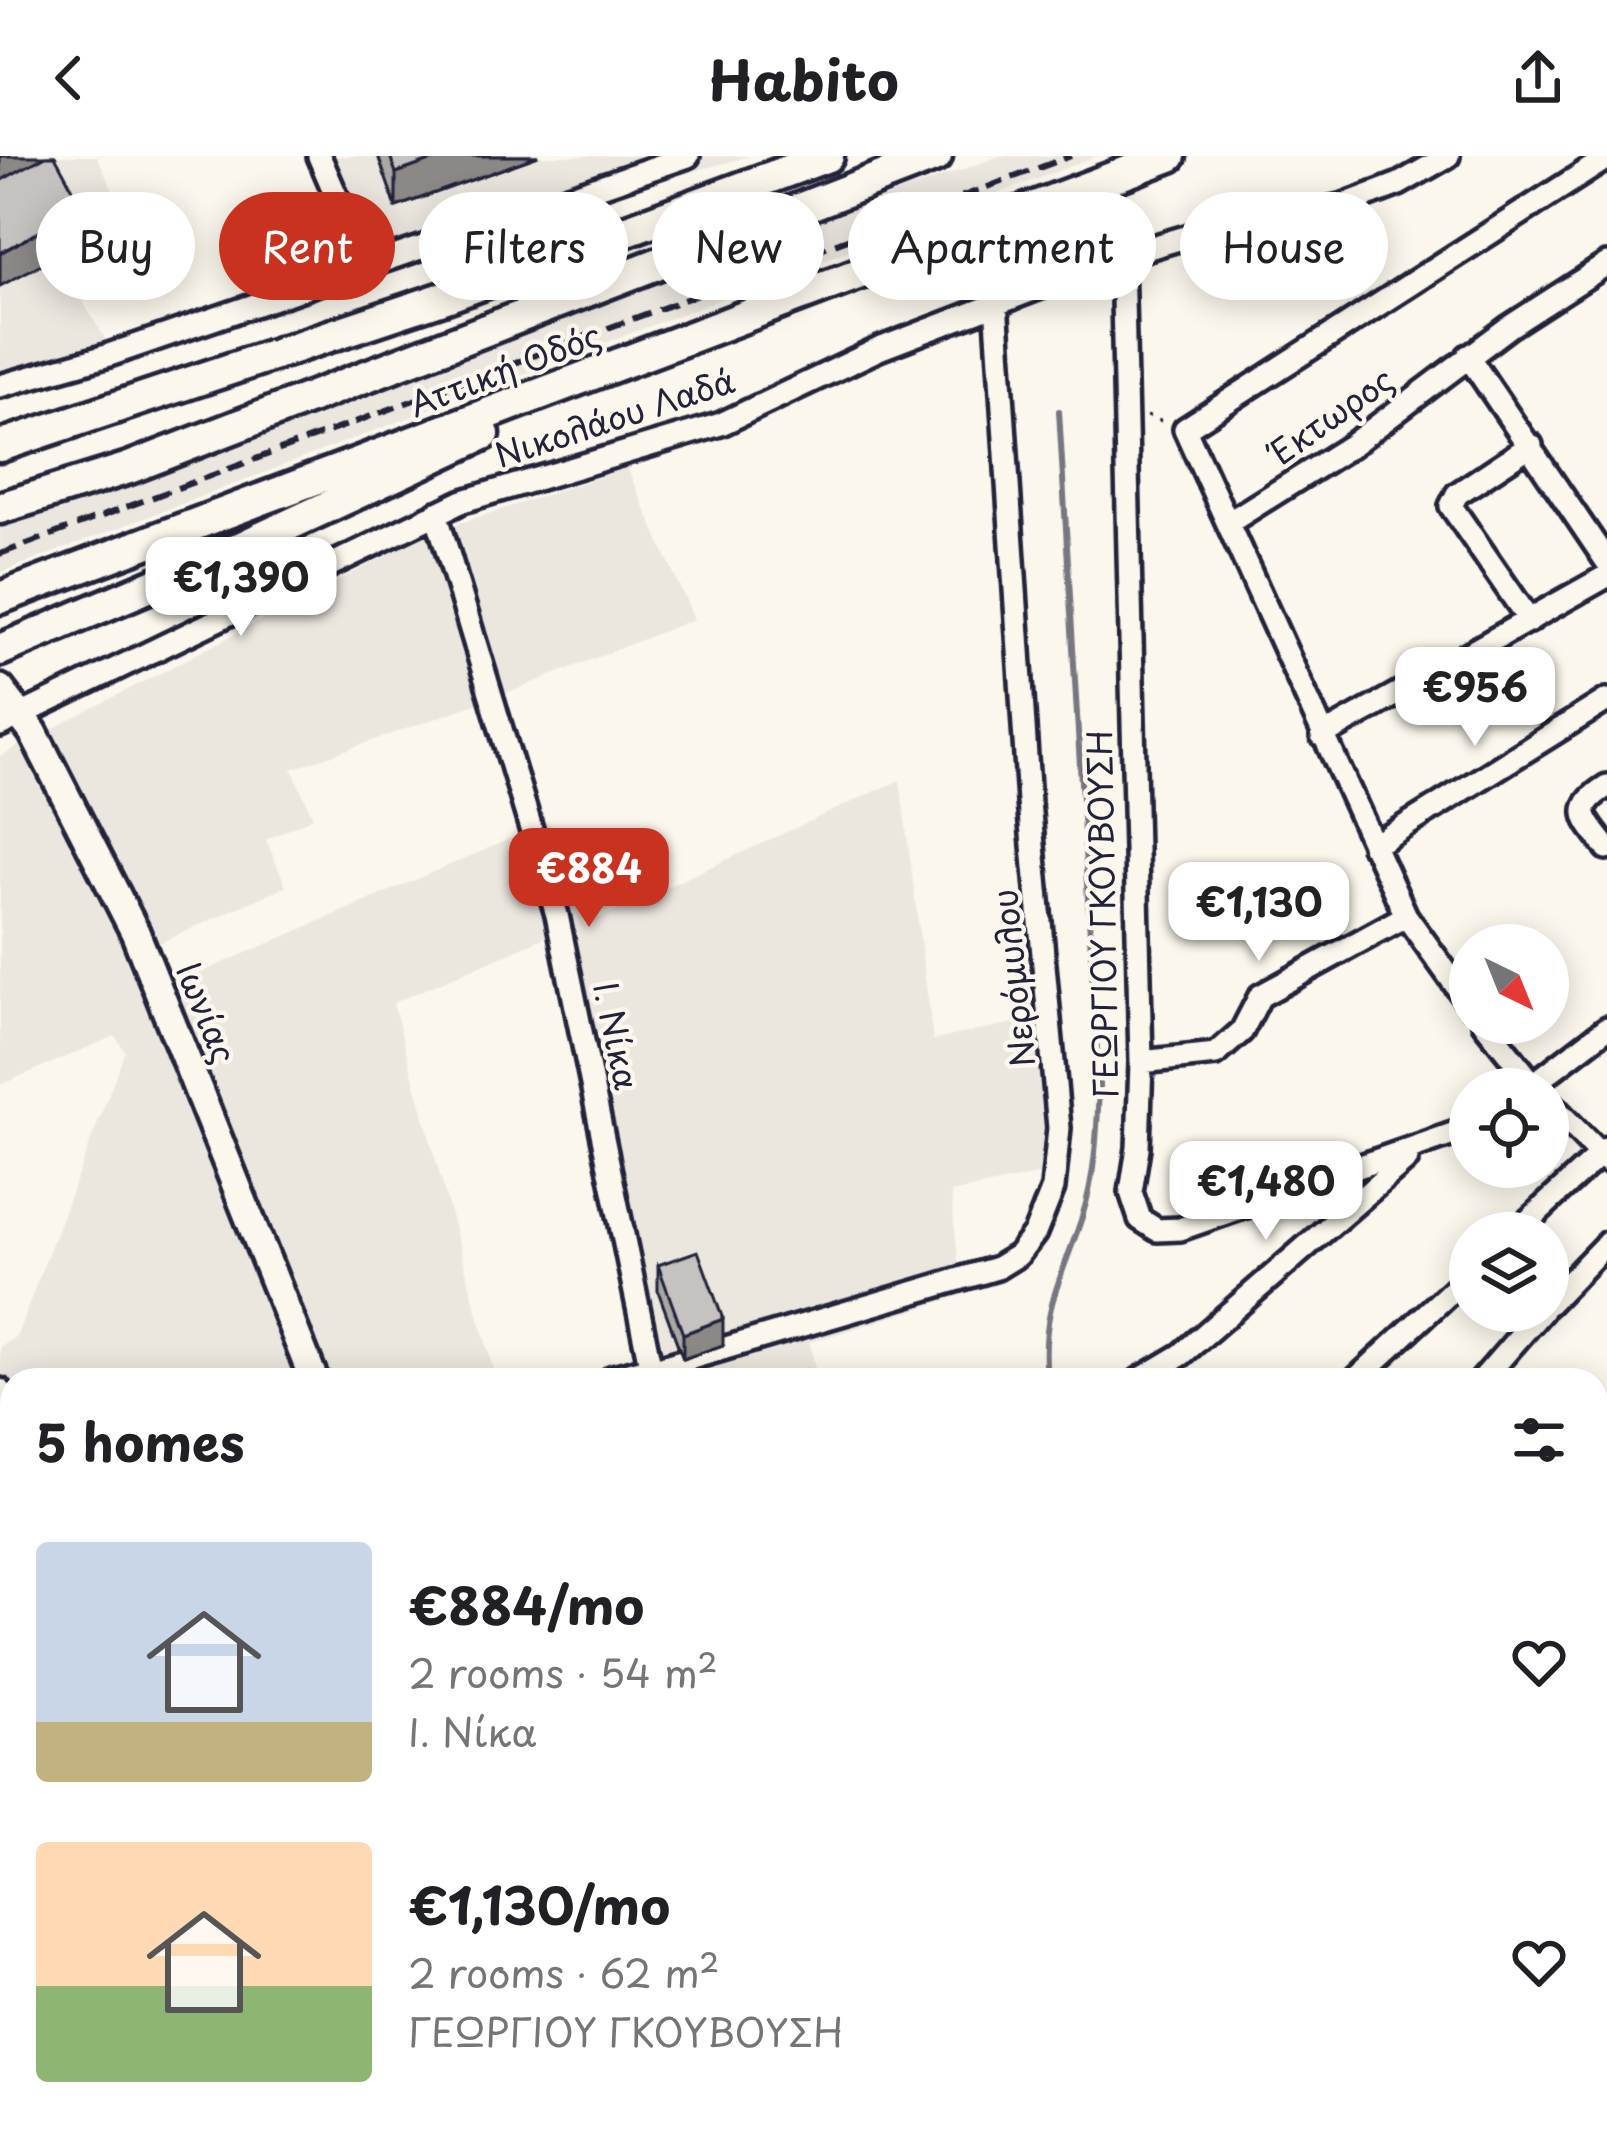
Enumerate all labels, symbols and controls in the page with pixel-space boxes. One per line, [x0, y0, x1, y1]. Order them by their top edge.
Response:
text: Habito [708, 38, 899, 119]
icon: back [36, 45, 102, 111]
icon: share [1505, 45, 1571, 111]
chip: Buy [36, 192, 195, 300]
chip: Rent [219, 192, 395, 300]
chip: Filters [419, 192, 628, 300]
chip: New [652, 192, 824, 300]
chip: Apartment [848, 192, 1156, 300]
chip: House [1180, 192, 1388, 300]
street label: Αττική Οδός [401, 309, 608, 428]
street label: Νικολάου Λαδά [488, 354, 741, 478]
street label: Έκτωρος [1256, 354, 1403, 477]
pin: €1,390 [143, 537, 339, 639]
text: €1,390 [173, 546, 309, 605]
pin: €956 [1404, 647, 1546, 749]
text: €956 [1422, 656, 1528, 715]
street label: ΓΕΩΡΓΙΟΥ ΓΚΟΥΒΟΥΣΗ [1073, 729, 1129, 1099]
pin: €884 [518, 828, 660, 930]
text: €884 [536, 837, 642, 896]
pin: €1,130 [1161, 862, 1357, 964]
text: €1,130 [1195, 871, 1323, 930]
street label: Νερόμυλου [978, 887, 1046, 1070]
north arrow [1449, 924, 1569, 1044]
map controls [1449, 924, 1569, 1332]
street label: Ιωνίας [165, 954, 251, 1070]
street label: Ι. Νίκα [582, 977, 654, 1094]
button: locate [1449, 1068, 1569, 1188]
pin: €1,480 [1168, 1141, 1364, 1243]
text: €1,480 [1197, 1150, 1335, 1209]
button: layers [1449, 1212, 1569, 1332]
text: 5 homes [36, 1402, 245, 1479]
icon: filters [1506, 1407, 1572, 1473]
text: €884/mo [408, 1565, 644, 1642]
icon: home [132, 1590, 276, 1734]
icon: heart [1506, 1629, 1572, 1695]
text: 2 rooms · 54 m² [408, 1642, 718, 1701]
text: Ι. Νίκα [408, 1701, 537, 1760]
text: €1,130/mo [408, 1865, 670, 1942]
icon: home [132, 1890, 276, 2034]
icon: heart [1506, 1929, 1572, 1995]
text: 2 rooms · 62 m² [408, 1942, 720, 2001]
text: ΓΕΩΡΓΙΟΥ ΓΚΟΥΒΟΥΣΗ [408, 2001, 844, 2060]

